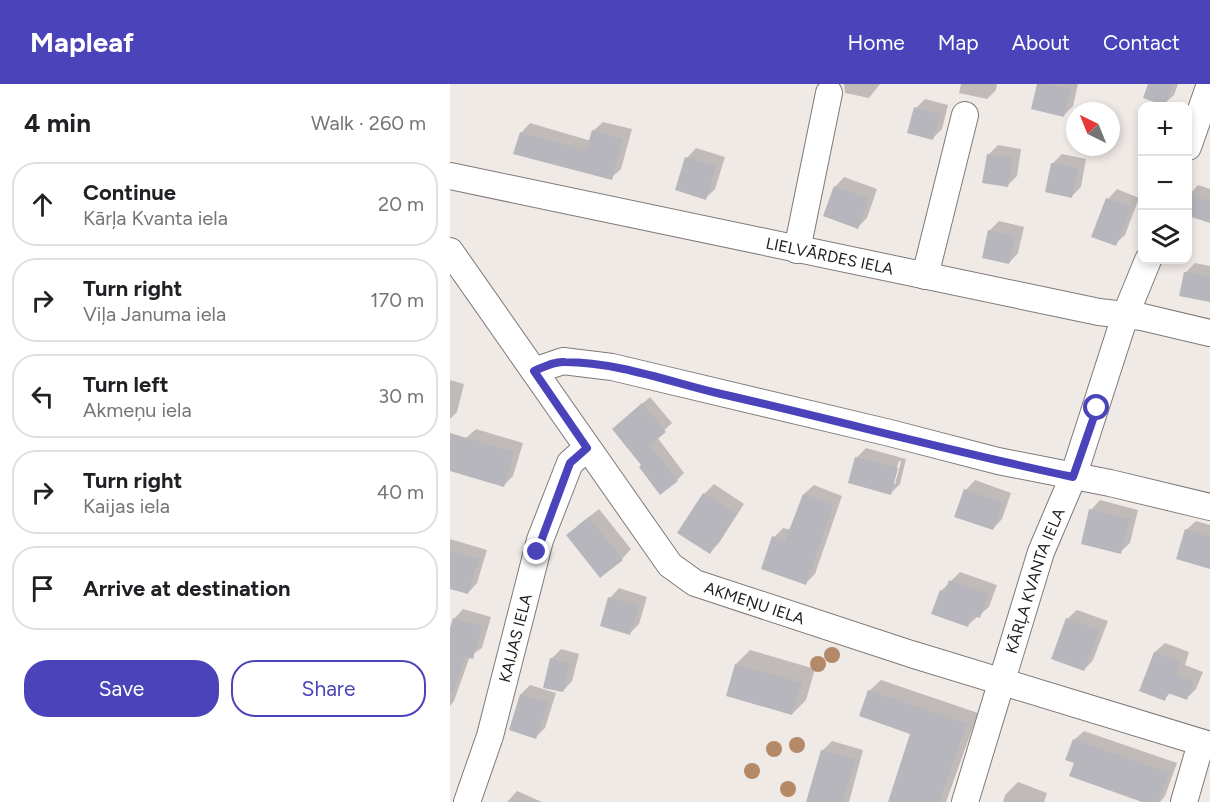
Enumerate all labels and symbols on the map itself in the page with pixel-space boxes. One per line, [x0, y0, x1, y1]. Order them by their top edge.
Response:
north arrow [1066, 102, 1120, 156]
street label: LIELVĀRDES IELA [764, 233, 895, 278]
route start [1083, 394, 1109, 420]
street label: KĀRĻA KVANTA IELA [1001, 505, 1068, 656]
route end [523, 538, 549, 564]
street label: AKMEŅU IELA [702, 577, 807, 628]
street label: KAIJAS IELA [495, 592, 535, 684]

